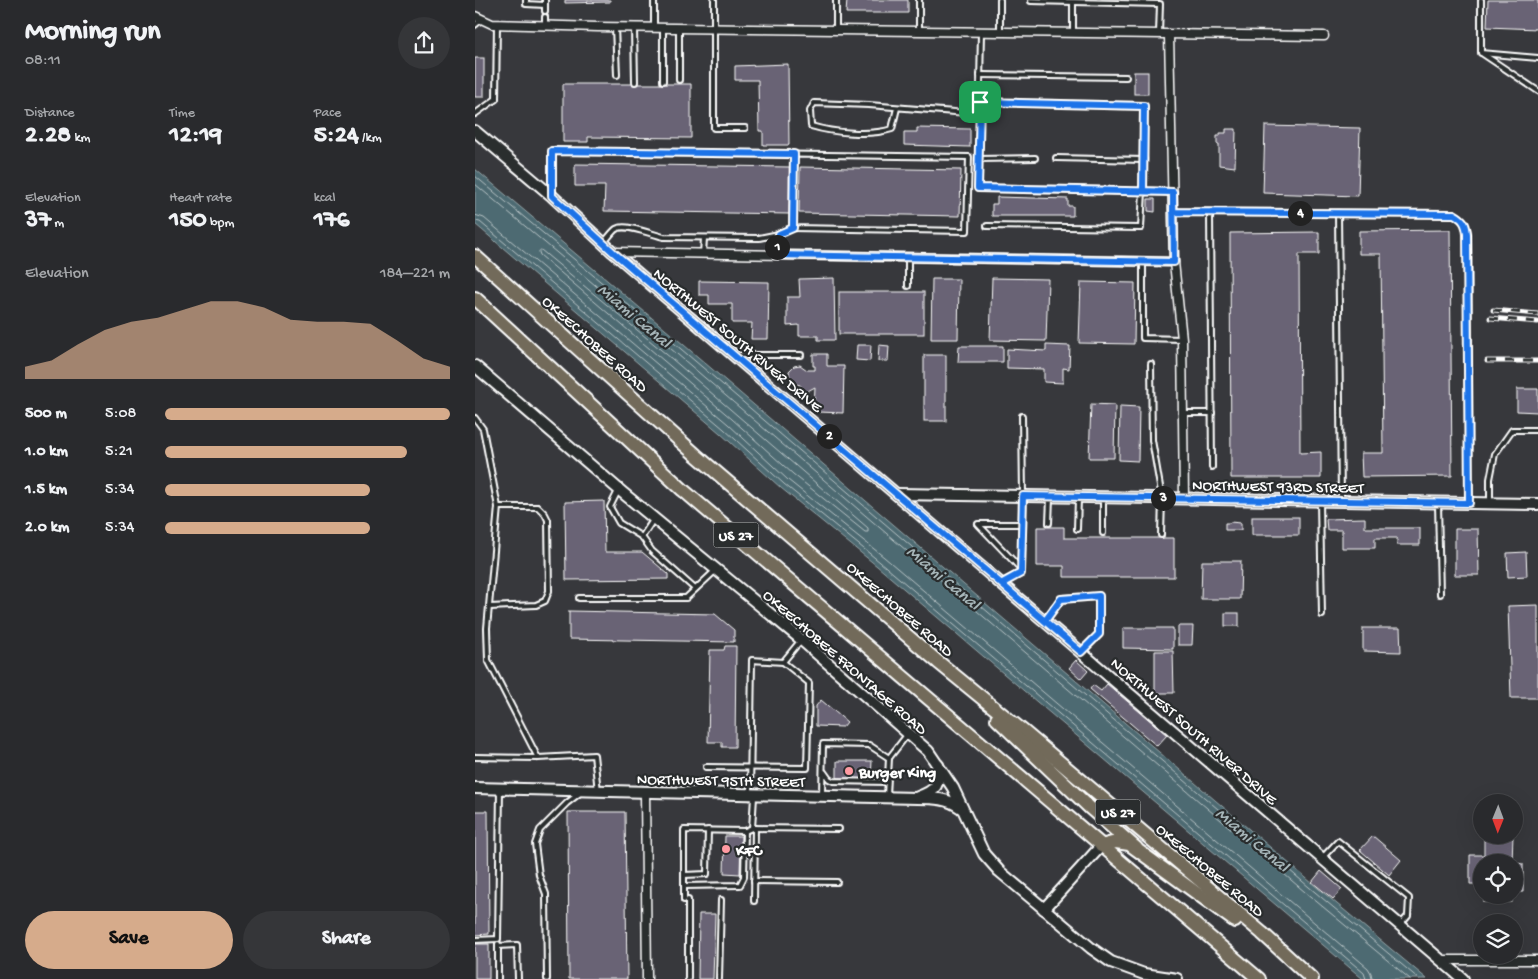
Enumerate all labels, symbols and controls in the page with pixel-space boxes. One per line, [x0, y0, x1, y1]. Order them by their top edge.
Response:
text: Morning run [25, 16, 160, 49]
button: share [398, 17, 450, 69]
text: 08:11 [25, 52, 61, 71]
pin [959, 81, 1001, 123]
icon: arrive [966, 88, 994, 116]
text: Distance [25, 105, 74, 122]
text: Time [169, 105, 195, 122]
text: Pace [314, 105, 341, 122]
text: 2.28 [25, 122, 71, 151]
text: 12:19 [169, 122, 222, 151]
text: 5:24 [314, 122, 359, 151]
text: km [71, 130, 91, 147]
text: /km [359, 130, 382, 147]
text: Elevation [25, 190, 81, 207]
text: Heart rate [169, 190, 232, 207]
text: kcal [314, 190, 336, 207]
pin: 4 [1287, 200, 1313, 226]
text: 4 [1297, 205, 1304, 222]
text: 37 [25, 207, 51, 236]
text: 150 [169, 207, 207, 236]
text: 176 [314, 207, 349, 236]
text: m [51, 215, 64, 232]
text: bpm [207, 215, 234, 232]
pin: 1 [765, 234, 789, 260]
text: 1 [775, 239, 780, 256]
text: Elevation [25, 265, 89, 284]
text: 184–221 m [380, 265, 450, 284]
street label: NORTHWEST SOUTH RIVER DRIVE [648, 265, 826, 419]
water label: Miami Canal [592, 280, 675, 354]
street label: OKEECHOBEE ROAD [537, 293, 651, 398]
text: 500 m [25, 405, 67, 424]
text: 5:08 [105, 405, 136, 424]
pin: 2 [817, 424, 841, 448]
text: 2 [826, 428, 833, 445]
text: 1.0 km [25, 443, 68, 462]
text: 5:21 [105, 443, 133, 462]
street label: NORTHWEST 93RD STREET [1192, 478, 1365, 500]
text: 1.5 km [25, 481, 67, 500]
text: 5:34 [105, 481, 134, 500]
pin: 3 [1151, 486, 1175, 510]
text: 3 [1160, 490, 1167, 507]
text: 2.0 km [25, 519, 69, 538]
text: 5:34 [105, 519, 134, 538]
road number: US 27 [713, 522, 759, 548]
water label: Miami Canal [901, 542, 984, 616]
street label: OKEECHOBEE ROAD [841, 559, 957, 663]
street label: OKEECHOBEE FRONTAGE ROAD [758, 587, 930, 741]
street label: NORTHWEST SOUTH RIVER DRIVE [1105, 655, 1281, 811]
marker: Burger King [843, 765, 855, 777]
place label: Burger King [858, 765, 936, 784]
street label: NORTHWEST 95TH STREET [637, 772, 806, 793]
north arrow [1473, 794, 1523, 844]
map controls [1473, 794, 1523, 964]
road number: US 27 [1095, 800, 1141, 824]
water label: Miami Canal [1210, 804, 1293, 878]
street label: OKEECHOBEE ROAD [1151, 821, 1267, 923]
marker: KFC [720, 843, 732, 855]
place label: KFC [735, 843, 763, 862]
button: locate [1473, 854, 1523, 904]
button: Save [25, 911, 233, 969]
button: Share [243, 911, 450, 969]
button: layers [1473, 914, 1523, 964]

